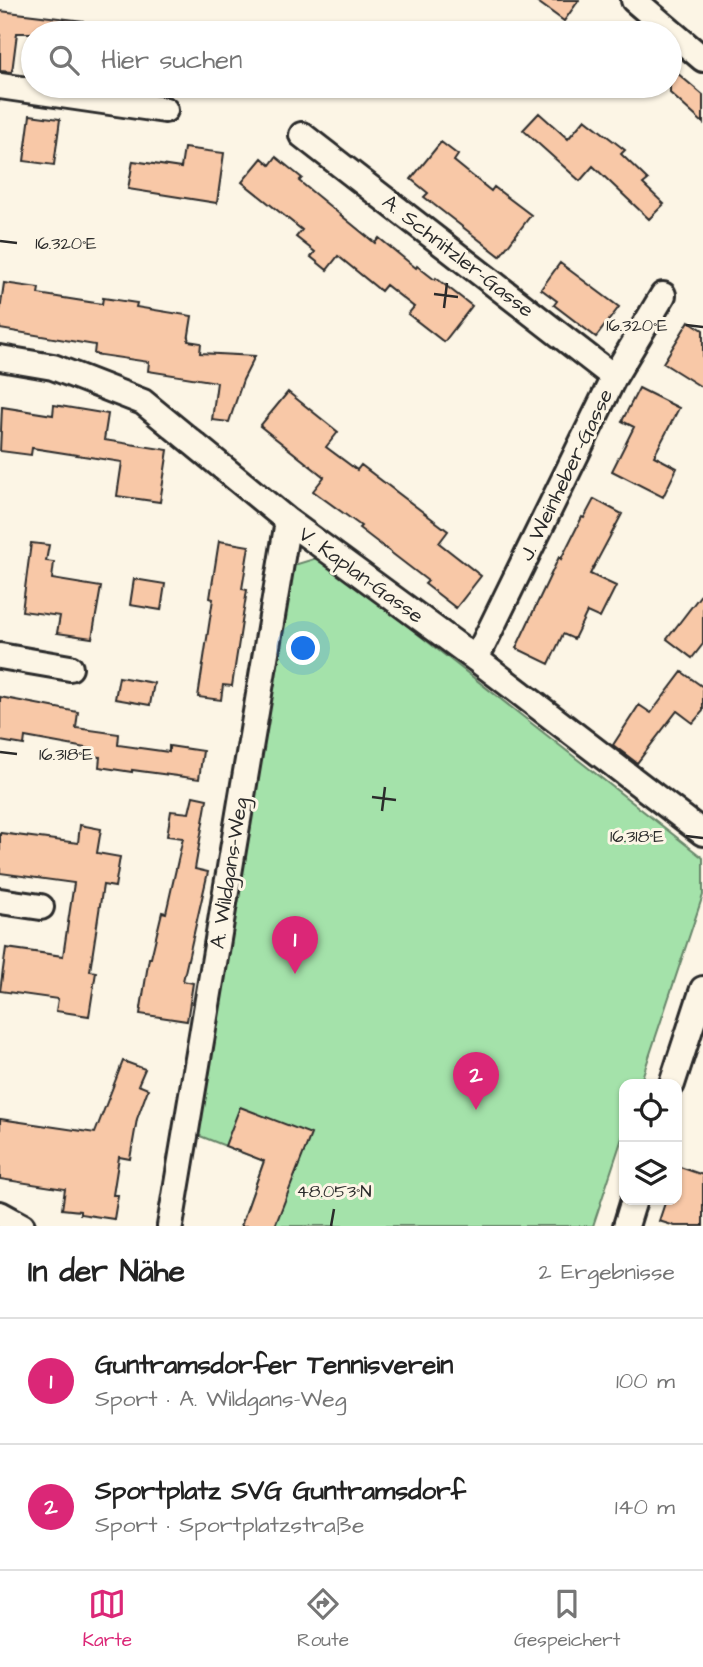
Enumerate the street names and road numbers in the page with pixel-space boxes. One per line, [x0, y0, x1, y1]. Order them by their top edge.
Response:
street label: A. Schnitzler-Gasse [376, 188, 540, 324]
street label: J. Weinheber-Gasse [512, 384, 620, 566]
street label: V. Kaplan-Gasse [292, 520, 430, 631]
street label: A. Wildgans-Weg [203, 795, 257, 951]

